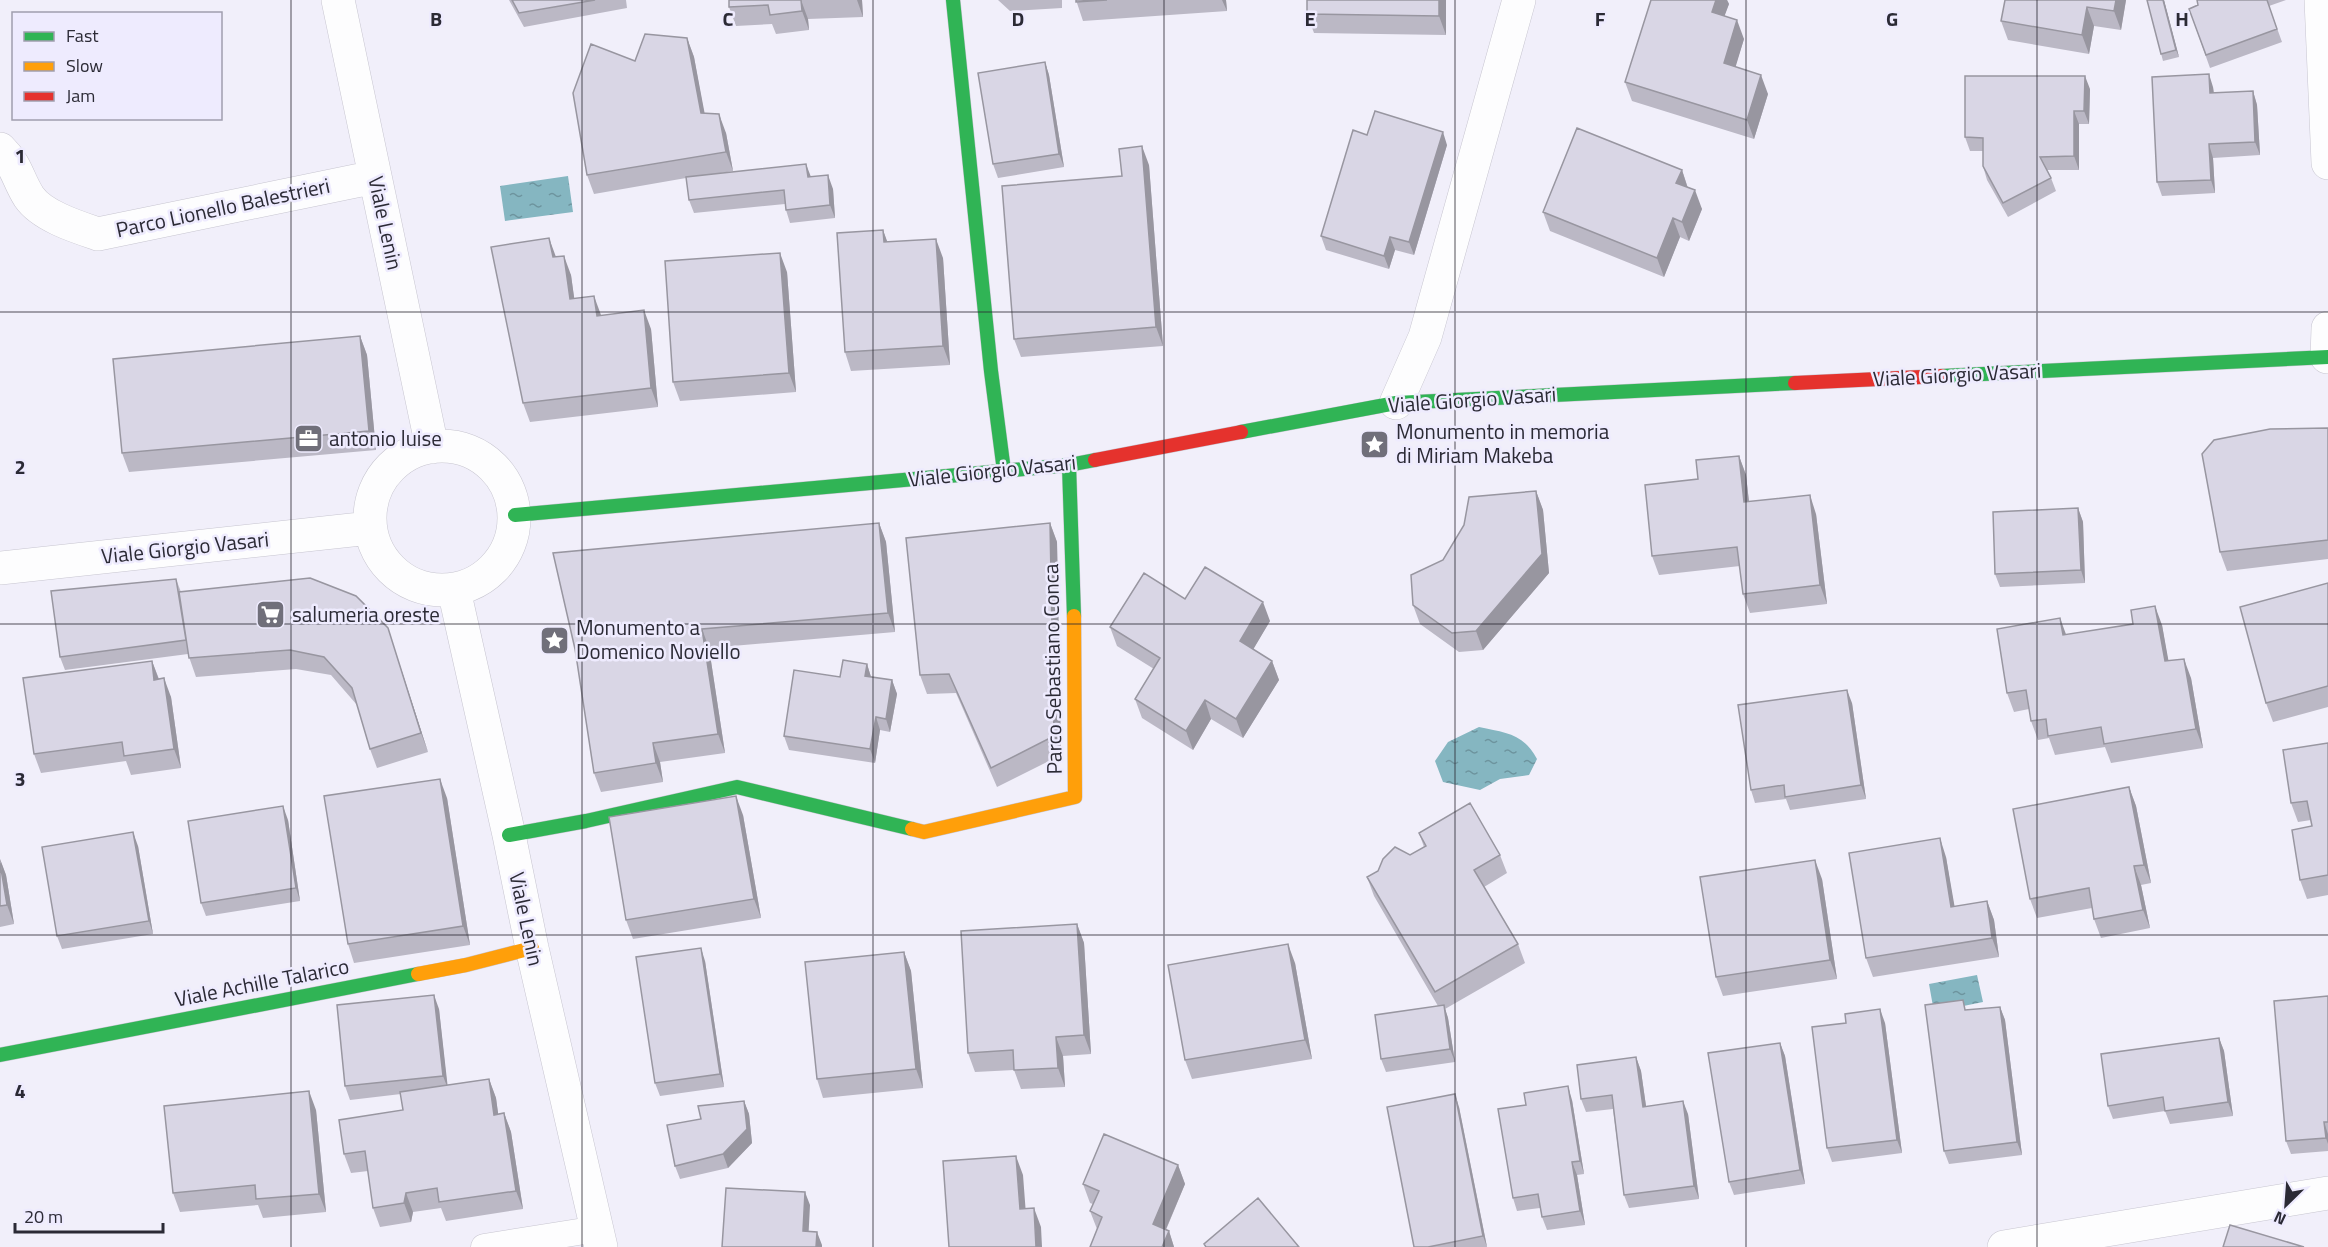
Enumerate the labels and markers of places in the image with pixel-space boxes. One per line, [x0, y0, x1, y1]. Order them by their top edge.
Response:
place label: Monumento in memoria di Miriam Makeba [1396, 415, 1610, 471]
place label: antonio luise [329, 422, 442, 454]
office icon: antonio luise [292, 423, 324, 455]
place icon: Monumento in memoria di Miriam Makeba [1359, 428, 1391, 460]
place label: salumeria oreste [292, 598, 440, 630]
supermarket icon: salumeria oreste [255, 599, 287, 631]
place label: Monumento a Domenico Noviello [576, 611, 741, 667]
place icon: Monumento a Domenico Noviello [539, 624, 571, 656]

